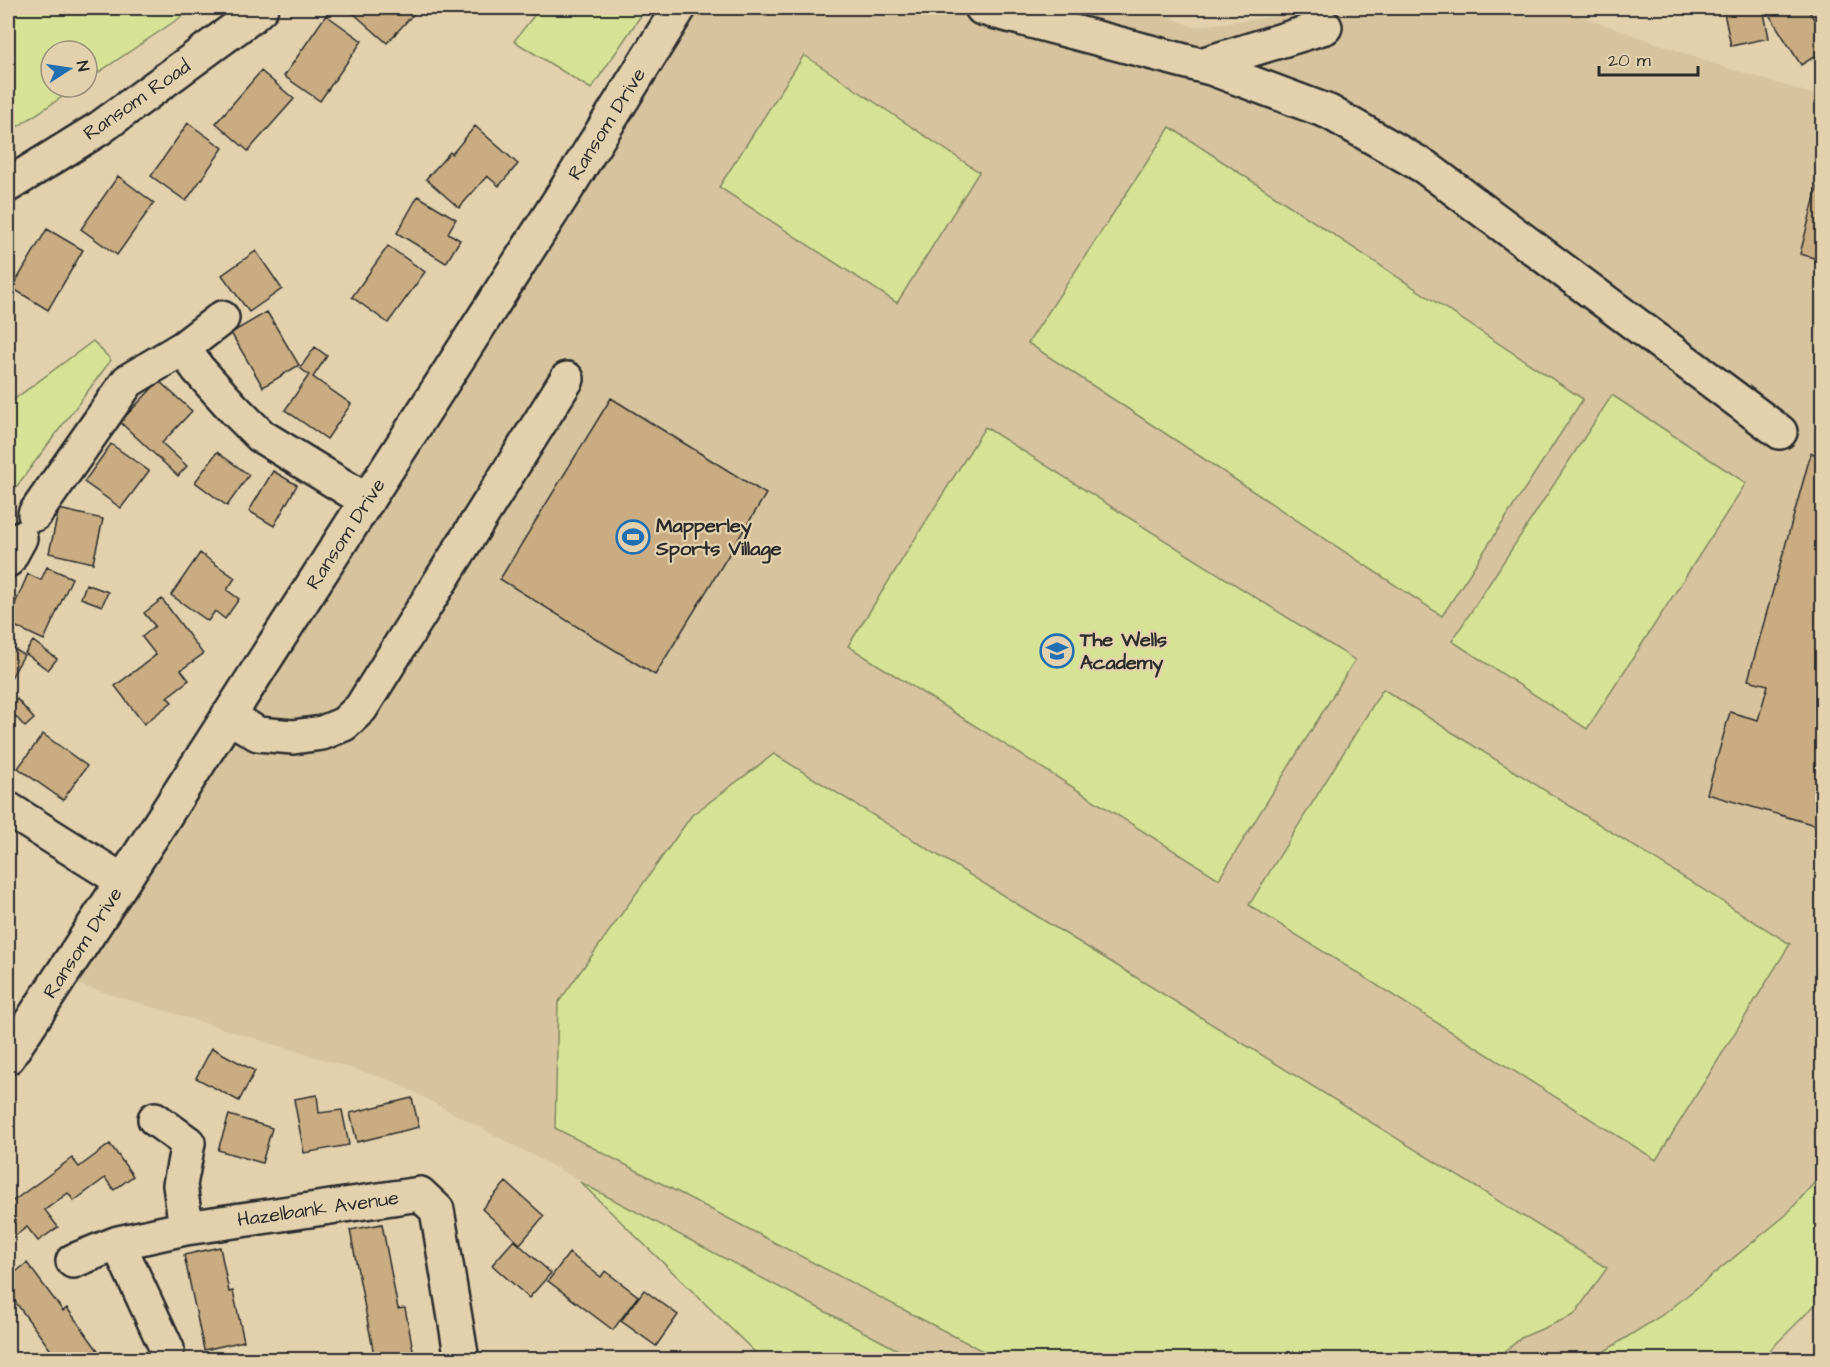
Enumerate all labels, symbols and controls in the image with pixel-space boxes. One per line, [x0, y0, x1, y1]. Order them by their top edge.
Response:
north arrow [39, 39, 99, 99]
scale bar [1599, 39, 1698, 77]
text: 20 m [1608, 48, 1651, 73]
street label: Ransom Road [78, 53, 196, 147]
text: N [71, 59, 94, 73]
street label: Ransom Drive [561, 62, 653, 185]
street label: Ransom Drive [300, 473, 393, 595]
place label: Mapperley Sports Village [655, 512, 782, 564]
sports icon: Mapperley Sports Village [615, 519, 651, 555]
place label: The Wells Academy [1079, 626, 1167, 678]
school or university icon: The Wells Academy [1039, 633, 1075, 669]
street label: Ransom Drive [37, 882, 130, 1004]
street label: Hazelbank Avenue [235, 1184, 401, 1234]

